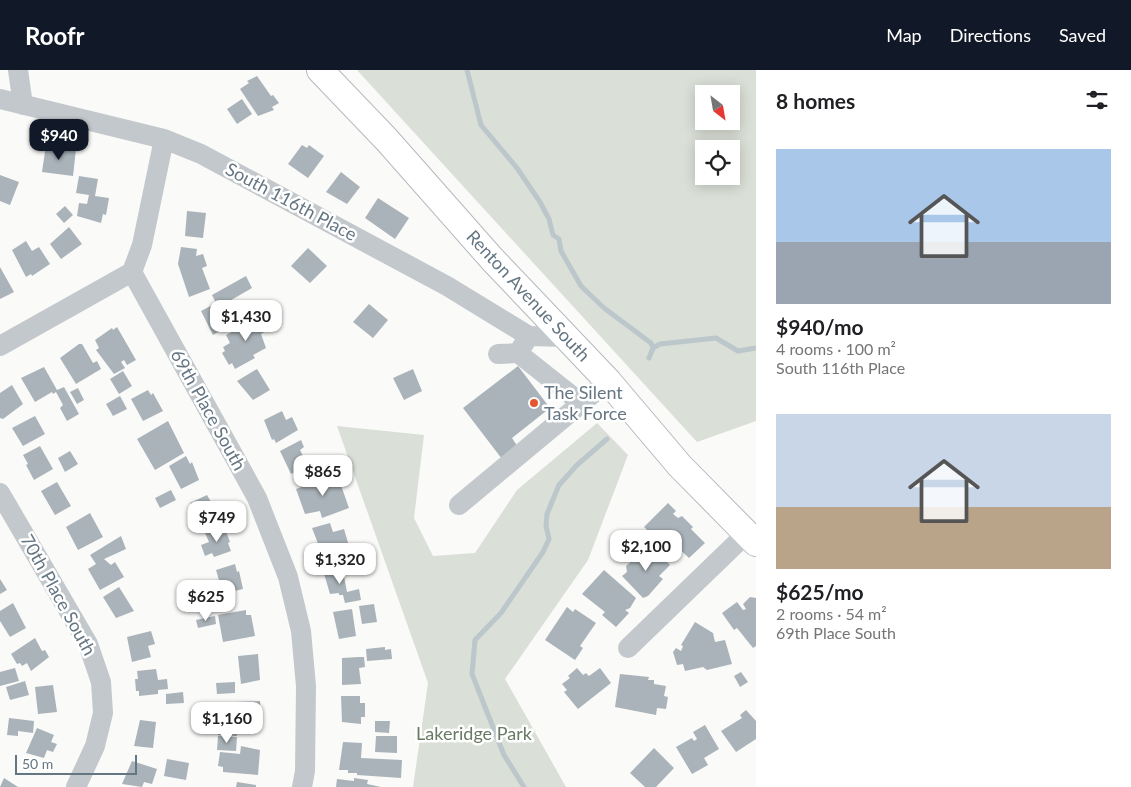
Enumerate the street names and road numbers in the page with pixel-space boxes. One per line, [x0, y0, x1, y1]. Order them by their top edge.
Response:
street label: South 116th Place [222, 157, 361, 245]
street label: Renton Avenue South [462, 225, 595, 366]
street label: 69th Place South [167, 345, 251, 474]
street label: 70th Place South [17, 530, 101, 659]

